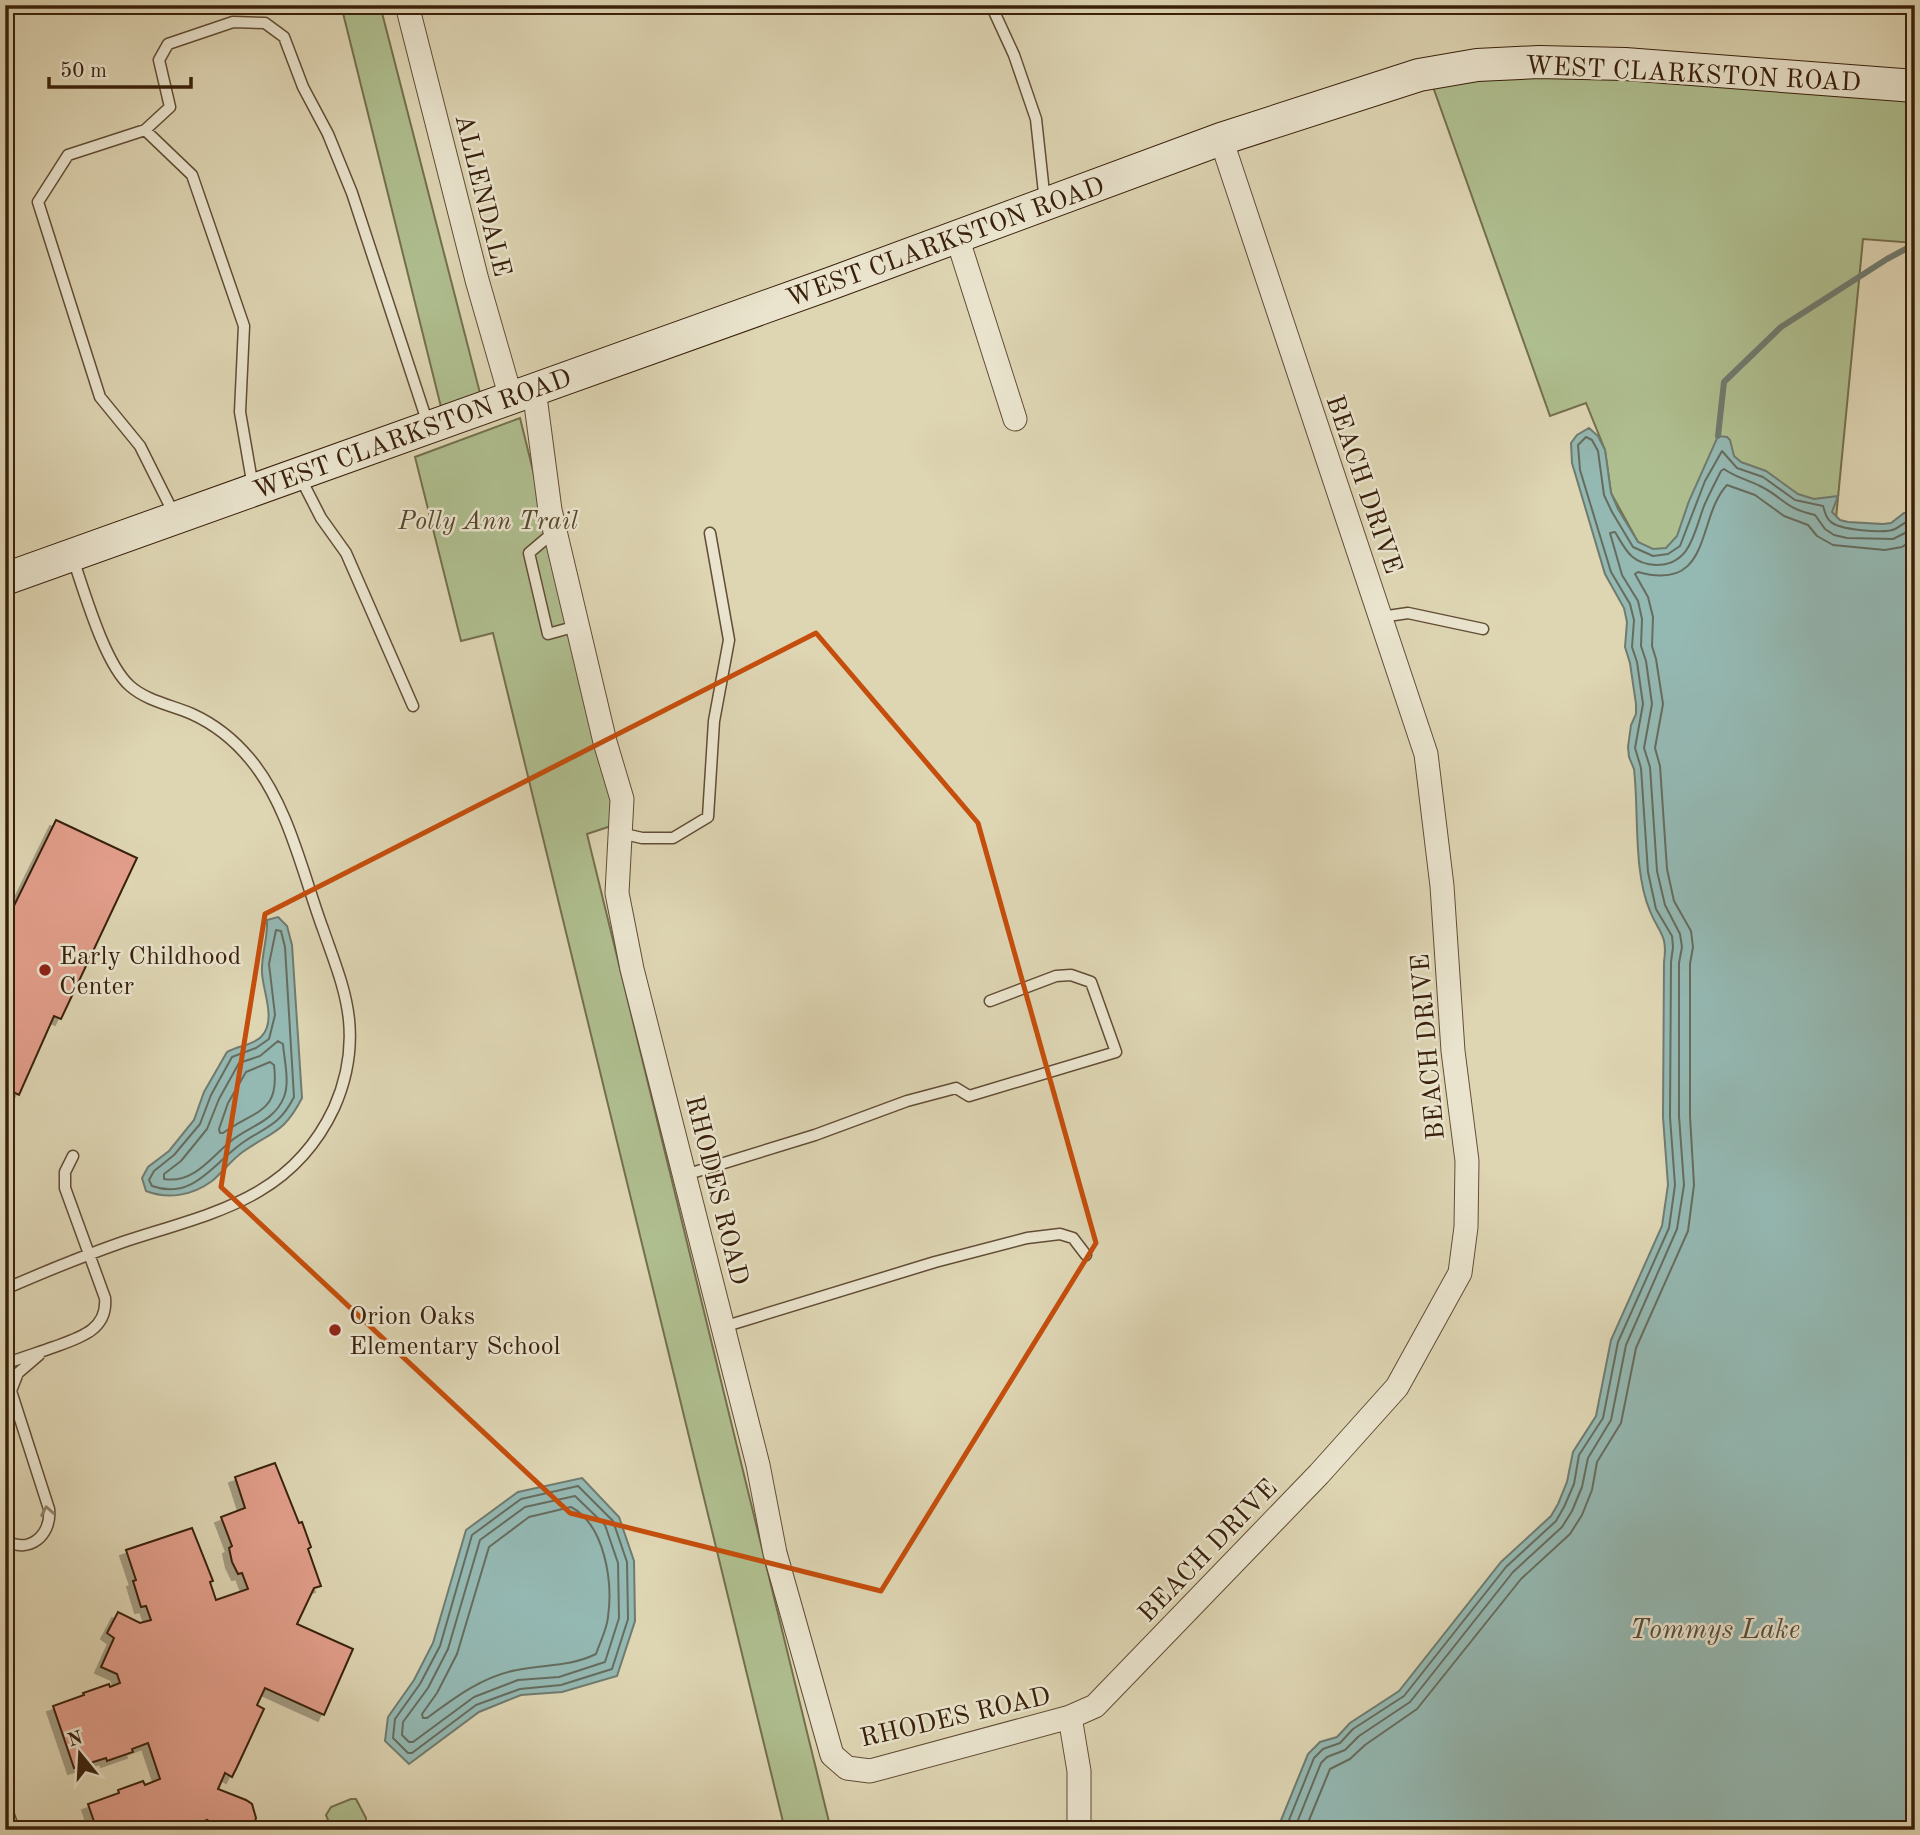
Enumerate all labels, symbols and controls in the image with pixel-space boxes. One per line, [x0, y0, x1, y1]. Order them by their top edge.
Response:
scale bar [49, 46, 191, 90]
street label: WEST CLARKSTON ROAD [1524, 53, 1861, 97]
text: 50 m [60, 61, 107, 82]
street label: ALLENDALE [449, 112, 515, 279]
street label: WEST CLARKSTON ROAD [783, 173, 1108, 313]
street label: WEST CLARKSTON ROAD [250, 365, 575, 505]
street label: BEACH DRIVE [1320, 392, 1406, 577]
park label: Polly Ann Trail [397, 509, 578, 535]
place label: Early Childhood Center [59, 944, 241, 1000]
street label: BEACH DRIVE [1408, 953, 1450, 1141]
marker: Early Childhood Center [37, 962, 53, 978]
street label: RHODES ROAD [680, 1093, 752, 1288]
place label: Orion Oaks Elementary School [349, 1304, 561, 1360]
marker: Orion Oaks Elementary School [327, 1322, 343, 1338]
street label: BEACH DRIVE [1134, 1475, 1283, 1628]
one-way arrow [40, 1505, 55, 1516]
water label: Tommys Lake [1630, 1617, 1800, 1645]
street label: RHODES ROAD [858, 1683, 1053, 1752]
north arrow [46, 1720, 116, 1790]
text: N [66, 1729, 86, 1751]

